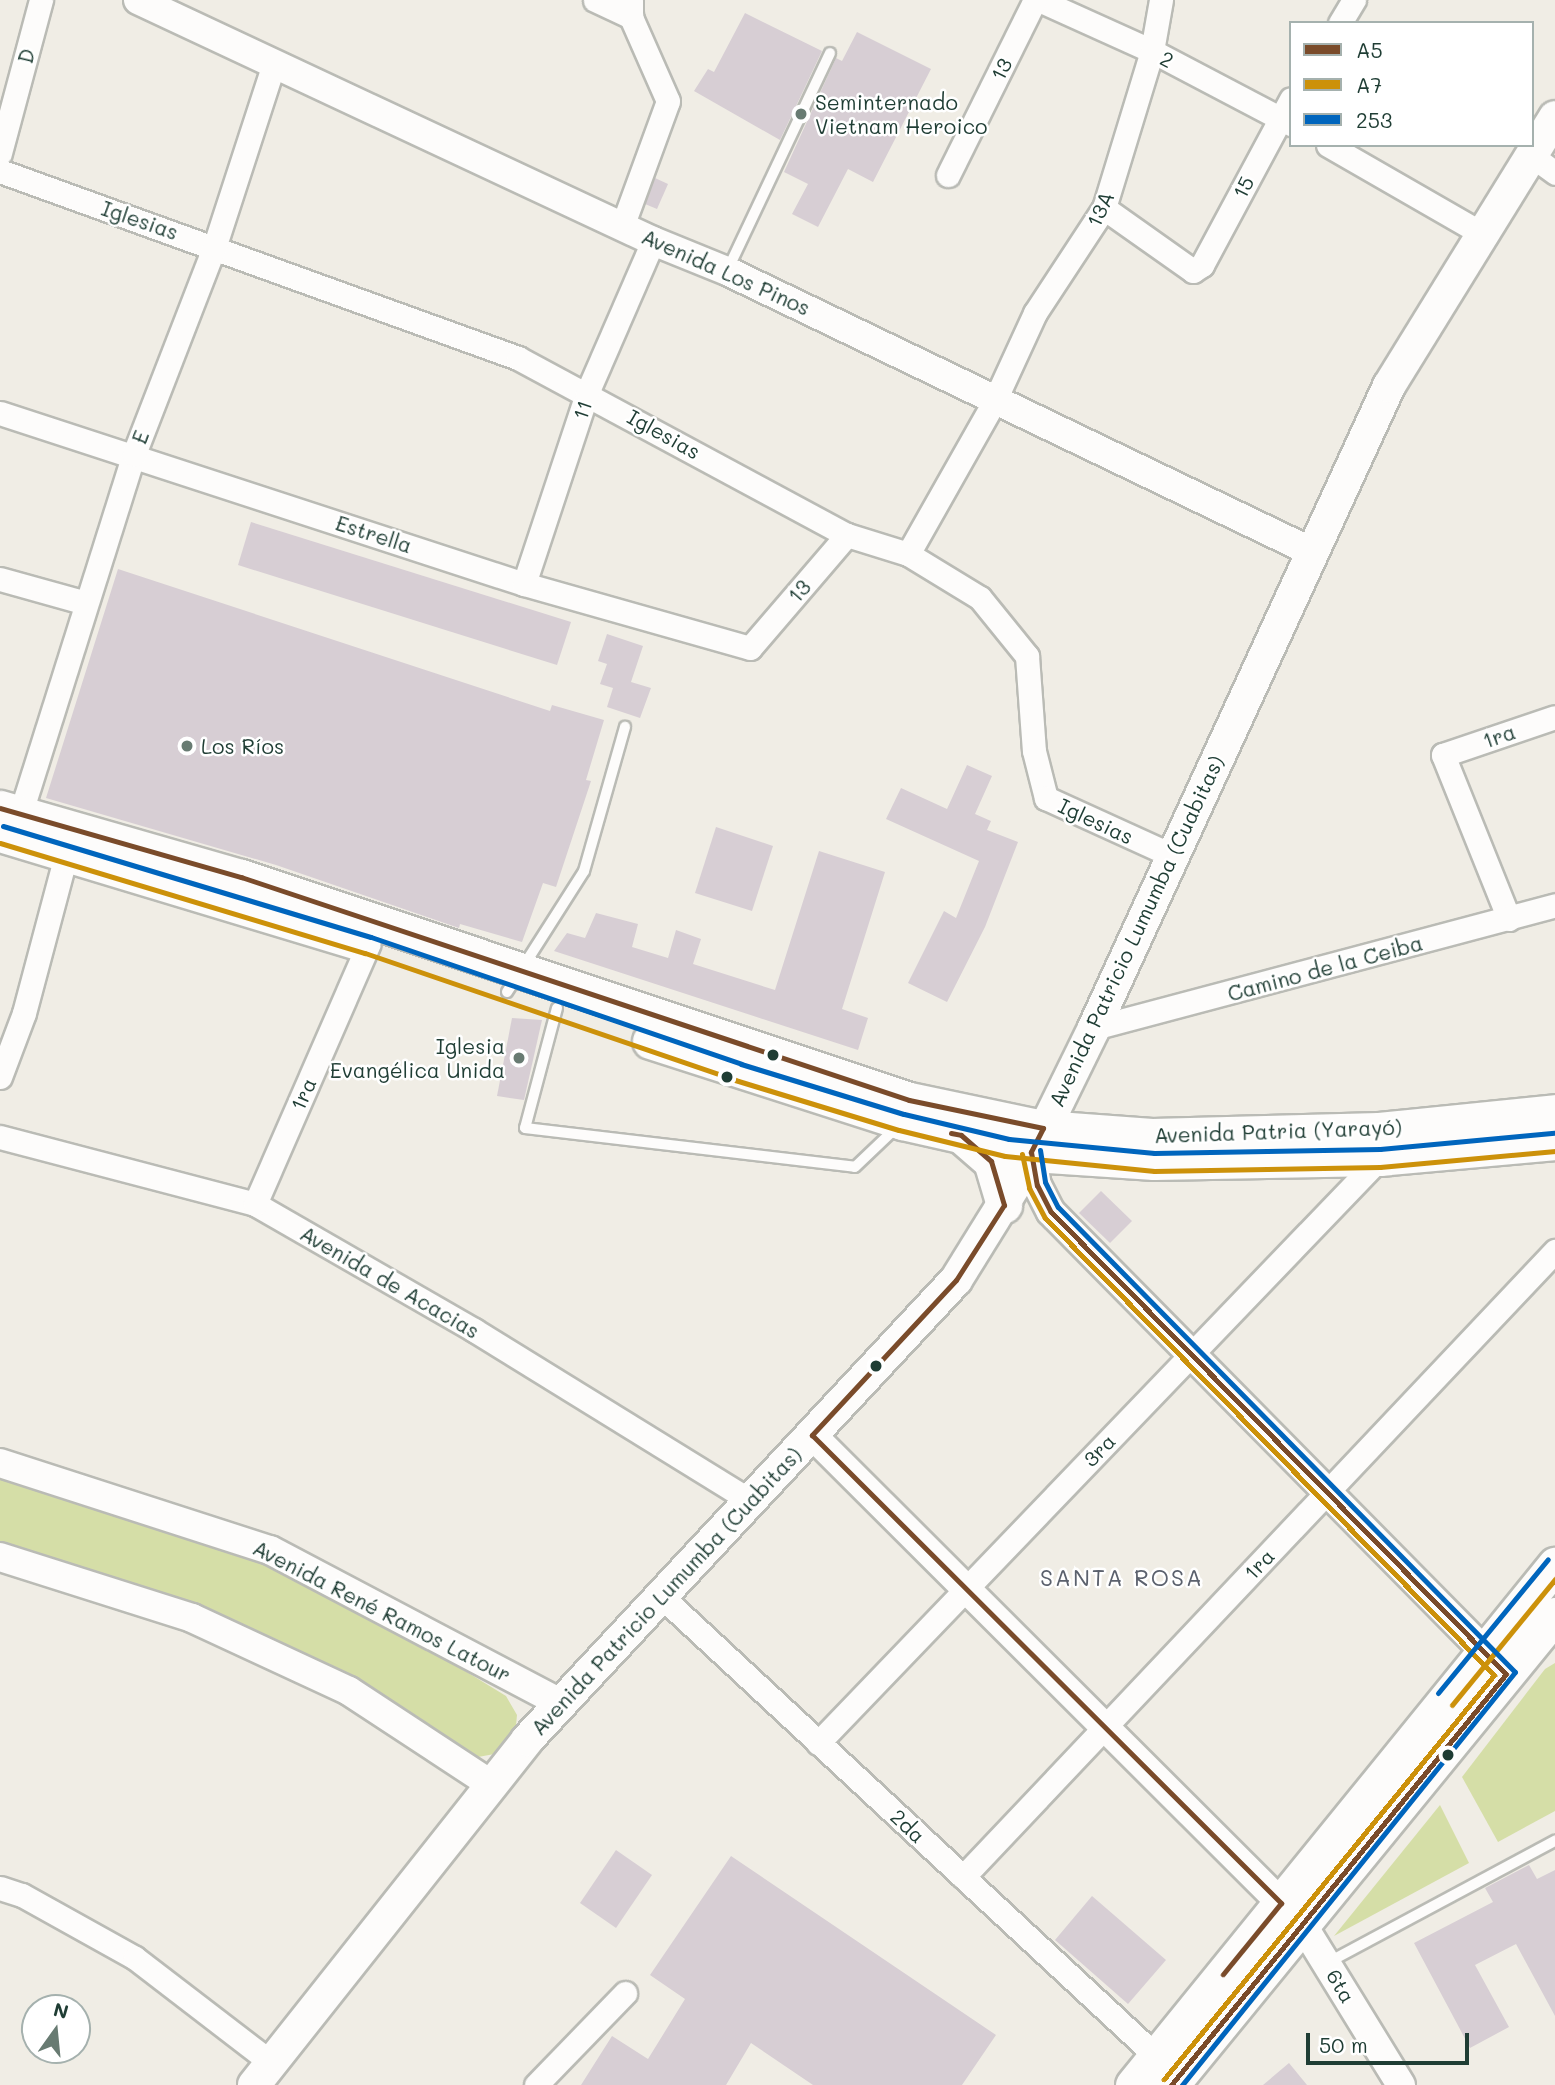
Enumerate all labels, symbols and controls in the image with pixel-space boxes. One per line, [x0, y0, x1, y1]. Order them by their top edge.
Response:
legend [1289, 21, 1534, 147]
text: A5 [1356, 36, 1383, 63]
street label: 2 [1156, 45, 1178, 73]
street label: D [12, 46, 40, 66]
street label: 13 [985, 54, 1017, 84]
text: A7 [1356, 71, 1382, 98]
place label: Seminternado Vietnam Heroico [815, 89, 988, 139]
marker: Seminternado Vietnam Heroico [793, 106, 809, 122]
text: 253 [1356, 106, 1392, 133]
street label: 15 [1227, 172, 1259, 202]
street label: 13A [1081, 187, 1119, 231]
street label: Iglesias [98, 195, 182, 245]
street label: Avenida Los Pinos [638, 224, 814, 320]
street label: 11 [567, 397, 597, 423]
street label: Iglesias [623, 404, 705, 464]
street label: E [126, 427, 154, 447]
street label: Estrella [333, 510, 415, 558]
street label: 13 [782, 575, 816, 607]
street label: 1ra [1479, 719, 1519, 753]
place label: Los Ríos [201, 733, 284, 759]
marker: Los Ríos [179, 738, 195, 754]
street label: Avenida Patricio Lumumba (Cuabitas) [1043, 751, 1229, 1111]
street label: Iglesias [1055, 793, 1137, 849]
street label: Camino de la Ceiba [1225, 930, 1425, 1006]
place label: Iglesia Evangélica Unida [330, 1033, 505, 1083]
unlabelled marker [766, 1048, 780, 1062]
marker: Iglesia Evangélica Unida [511, 1050, 527, 1066]
unlabelled marker [720, 1070, 734, 1084]
street label: 1ra [285, 1074, 321, 1114]
street label: Avenida Patria (Yarayó) [1154, 1114, 1402, 1148]
street label: Avenida de Acacias [296, 1220, 484, 1344]
unlabelled marker [869, 1359, 883, 1373]
street label: 3ra [1077, 1428, 1121, 1472]
street label: Avenida Patricio Lumumba (Cuabitas) [526, 1442, 806, 1740]
street label: Avenida René Ramos Latour [249, 1535, 515, 1687]
street label: 1ra [1239, 1543, 1279, 1585]
district label: SANTA ROSA [1041, 1563, 1203, 1591]
unlabelled marker [1441, 1748, 1455, 1762]
street label: 2da [885, 1804, 931, 1848]
street label: 6ta [1321, 1965, 1361, 2007]
north arrow [21, 1994, 91, 2064]
text: N [51, 1996, 71, 2024]
scale bar [1310, 2018, 1473, 2062]
text: 50 m [1319, 2031, 1368, 2058]

